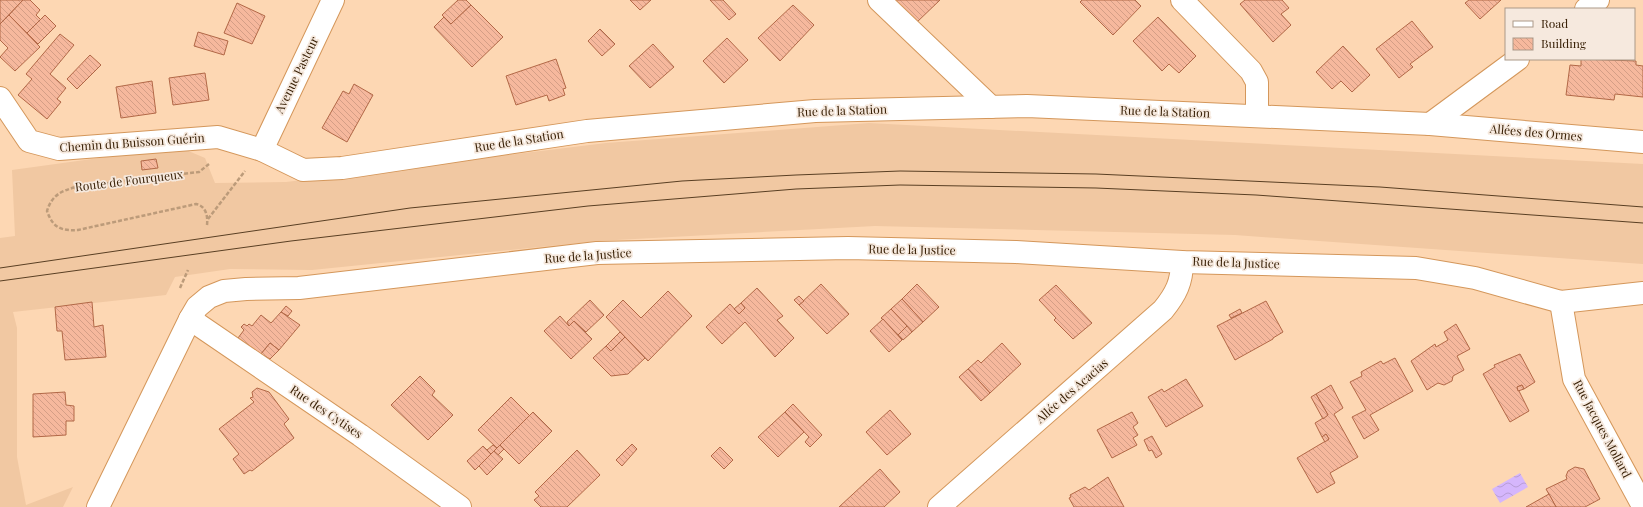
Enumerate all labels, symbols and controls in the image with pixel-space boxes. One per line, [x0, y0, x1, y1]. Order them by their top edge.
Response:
legend [1505, 8, 1635, 60]
text: Road [1541, 15, 1568, 31]
street label: Avenue Pasteur [270, 33, 322, 116]
text: Building [1541, 35, 1587, 51]
street label: Rue de la Station [797, 100, 887, 120]
street label: Rue de la Station [1120, 101, 1210, 121]
street label: Allées des Ormes [1488, 120, 1583, 144]
street label: Rue de la Station [473, 125, 565, 155]
street label: Chemin du Buisson Guérin [59, 129, 205, 155]
street label: Route de Fourqueux [74, 165, 185, 195]
street label: Rue de la Justice [868, 240, 956, 258]
street label: Rue de la Justice [544, 244, 632, 266]
street label: Rue de la Justice [1192, 252, 1280, 272]
street label: Allée des Acacias [1031, 355, 1111, 427]
street label: Rue Jacques Mollard [1570, 377, 1636, 480]
street label: Rue des Cytises [287, 381, 366, 441]

